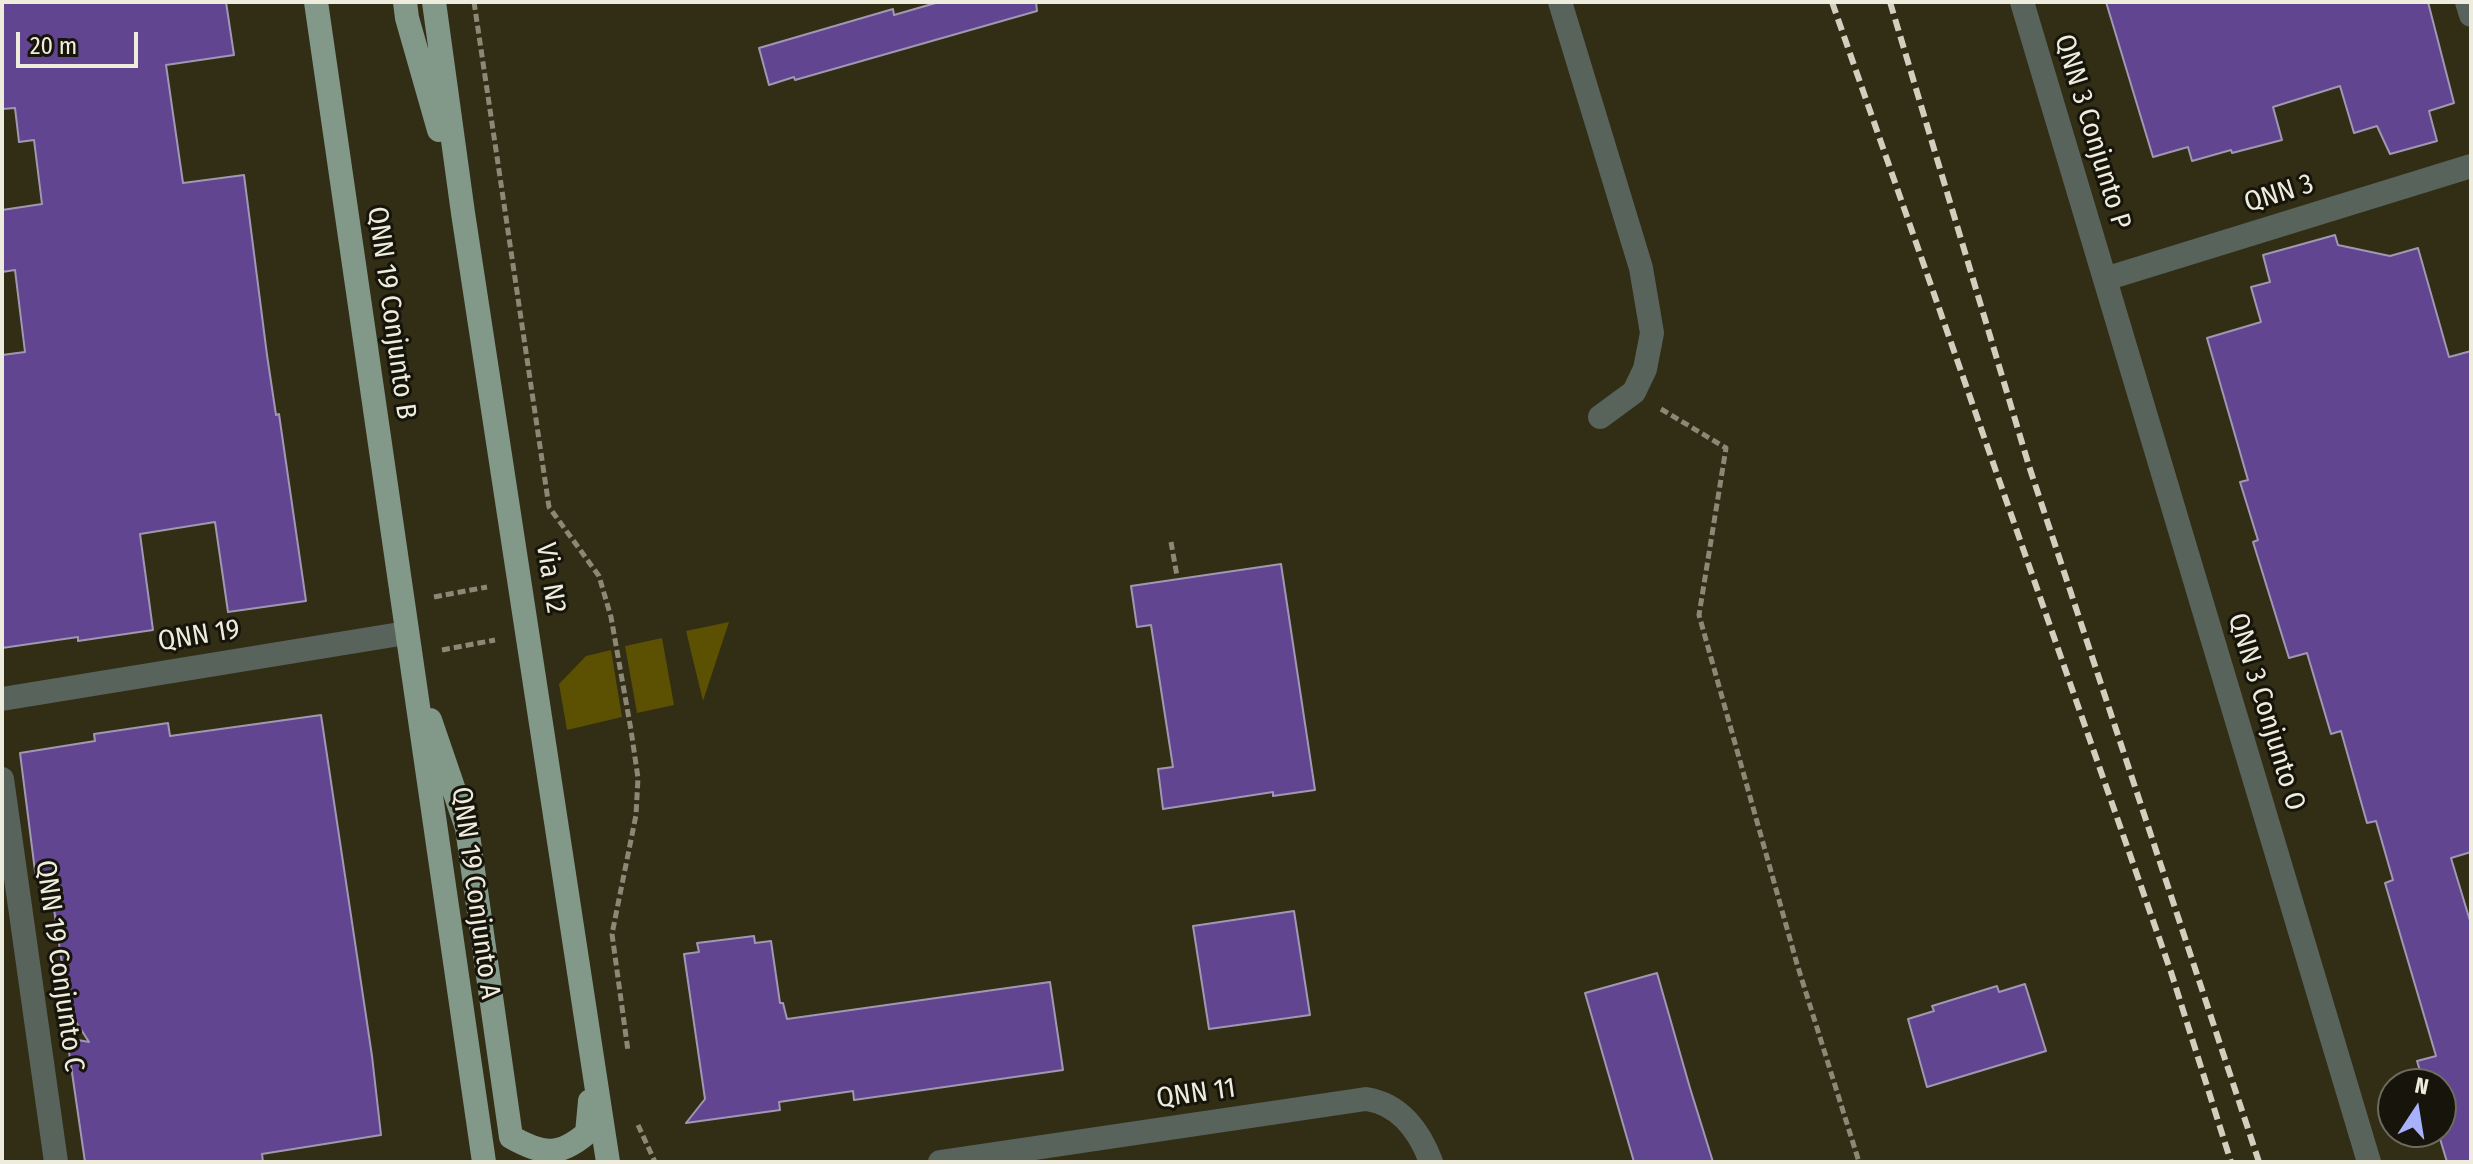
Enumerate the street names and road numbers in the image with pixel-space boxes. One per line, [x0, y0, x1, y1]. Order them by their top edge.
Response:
street label: QNN 3 Conjunto P [2046, 31, 2138, 233]
street label: QNN 3 [2240, 168, 2318, 220]
street label: QNN 19 Conjunto B [359, 205, 423, 421]
street label: Via N2 [528, 540, 572, 616]
street label: QNN 3 Conjunto O [2220, 609, 2312, 815]
street label: QNN 19 [156, 613, 242, 659]
street label: QNN 19 Conjunto A [443, 785, 507, 1001]
street label: QNN 19 Conjunto C [28, 858, 90, 1074]
street label: QNN 11 [1154, 1072, 1238, 1116]

